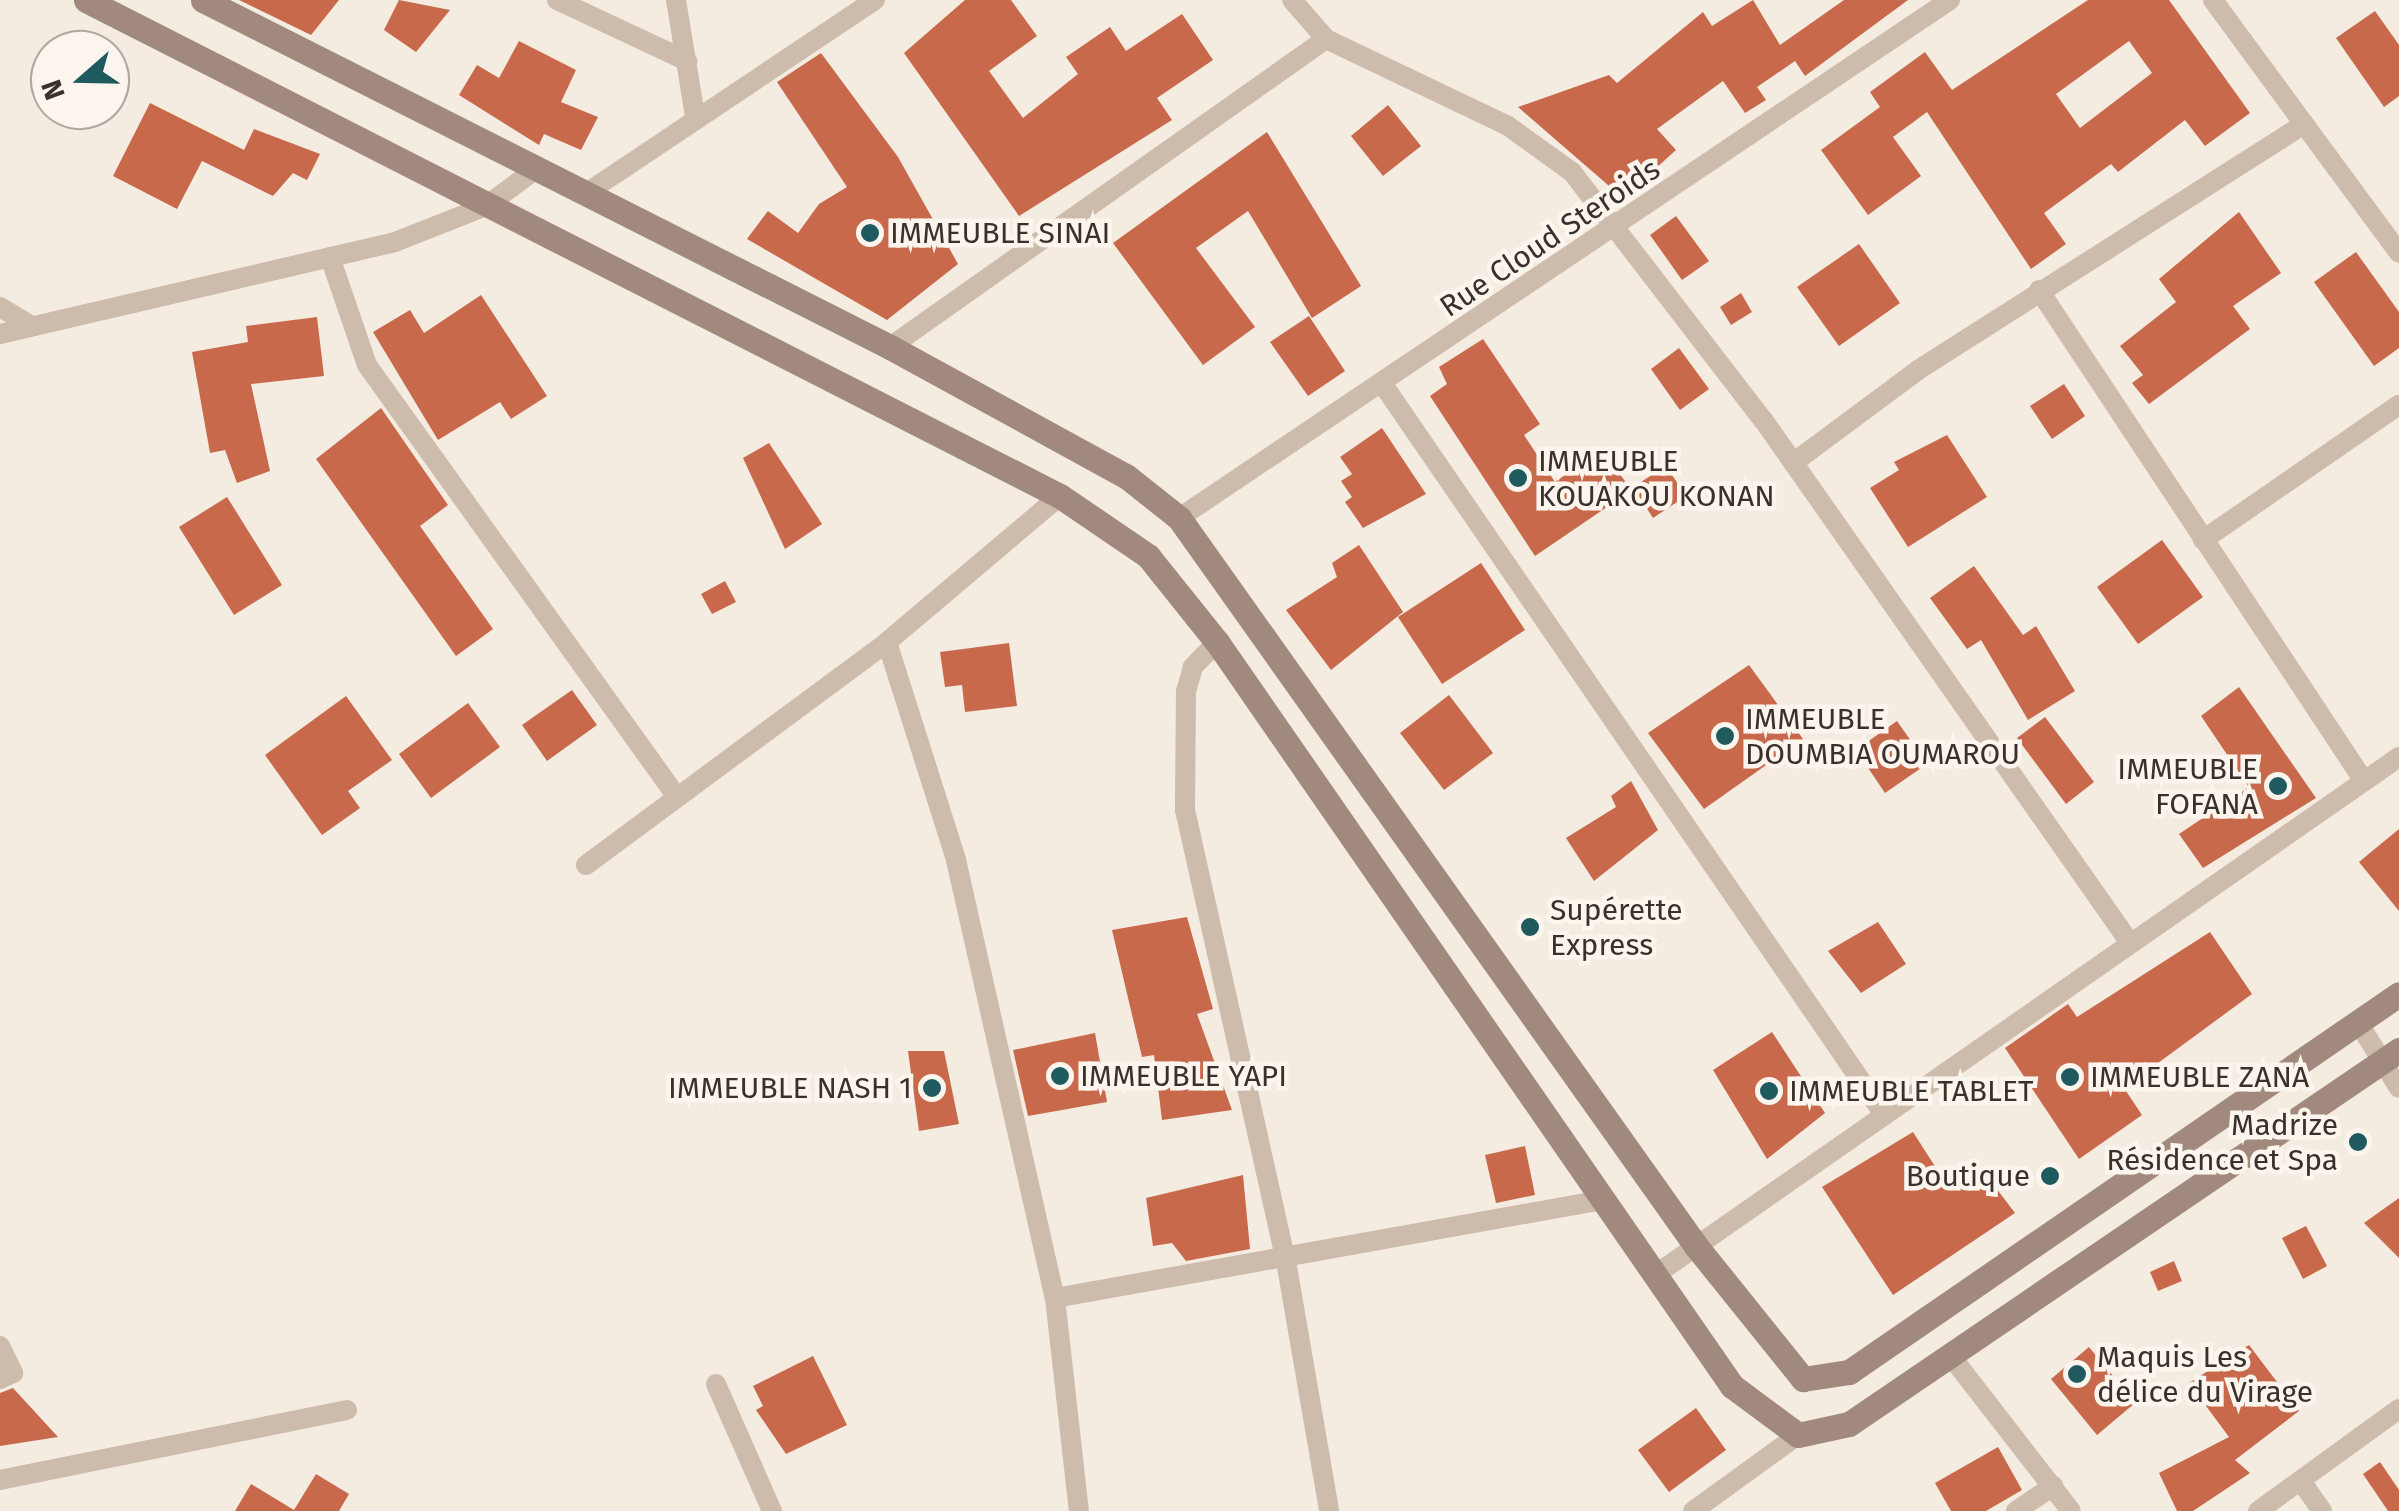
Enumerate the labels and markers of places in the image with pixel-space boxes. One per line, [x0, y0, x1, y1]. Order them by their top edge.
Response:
place label: IMMEUBLE SINAI [890, 215, 1110, 251]
marker: IMMEUBLE SINAI [859, 222, 881, 244]
place label: IMMEUBLE KOUAKOU KONAN [1538, 443, 1775, 514]
marker: IMMEUBLE KOUAKOU KONAN [1507, 467, 1529, 489]
place label: IMMEUBLE DOUMBIA OUMAROU [1745, 701, 2020, 772]
marker: IMMEUBLE DOUMBIA OUMAROU [1714, 725, 1736, 747]
place label: IMMEUBLE FOFANA [2117, 751, 2258, 822]
marker: IMMEUBLE FOFANA [2267, 775, 2289, 797]
place label: Supérette Express [1550, 892, 1683, 962]
marker: Supérette Express [1519, 916, 1541, 938]
place label: IMMEUBLE YAPI [1080, 1058, 1287, 1094]
place label: IMMEUBLE ZANA [2090, 1059, 2309, 1095]
marker: IMMEUBLE YAPI [1049, 1065, 1071, 1087]
marker: IMMEUBLE ZANA [2059, 1066, 2081, 1088]
place label: IMMEUBLE NASH 1 [668, 1070, 912, 1106]
place label: IMMEUBLE TABLET [1789, 1073, 2034, 1109]
marker: IMMEUBLE NASH 1 [921, 1077, 943, 1099]
marker: IMMEUBLE TABLET [1758, 1080, 1780, 1102]
place label: Madrize Résidence et Spa [2106, 1107, 2338, 1178]
marker: Madrize Résidence et Spa [2347, 1131, 2369, 1153]
place label: Boutique [1906, 1158, 2030, 1194]
marker: Boutique [2039, 1165, 2061, 1187]
place label: Maquis Les délice du Virage [2097, 1339, 2313, 1410]
marker: Maquis Les délice du Virage [2066, 1363, 2088, 1385]

